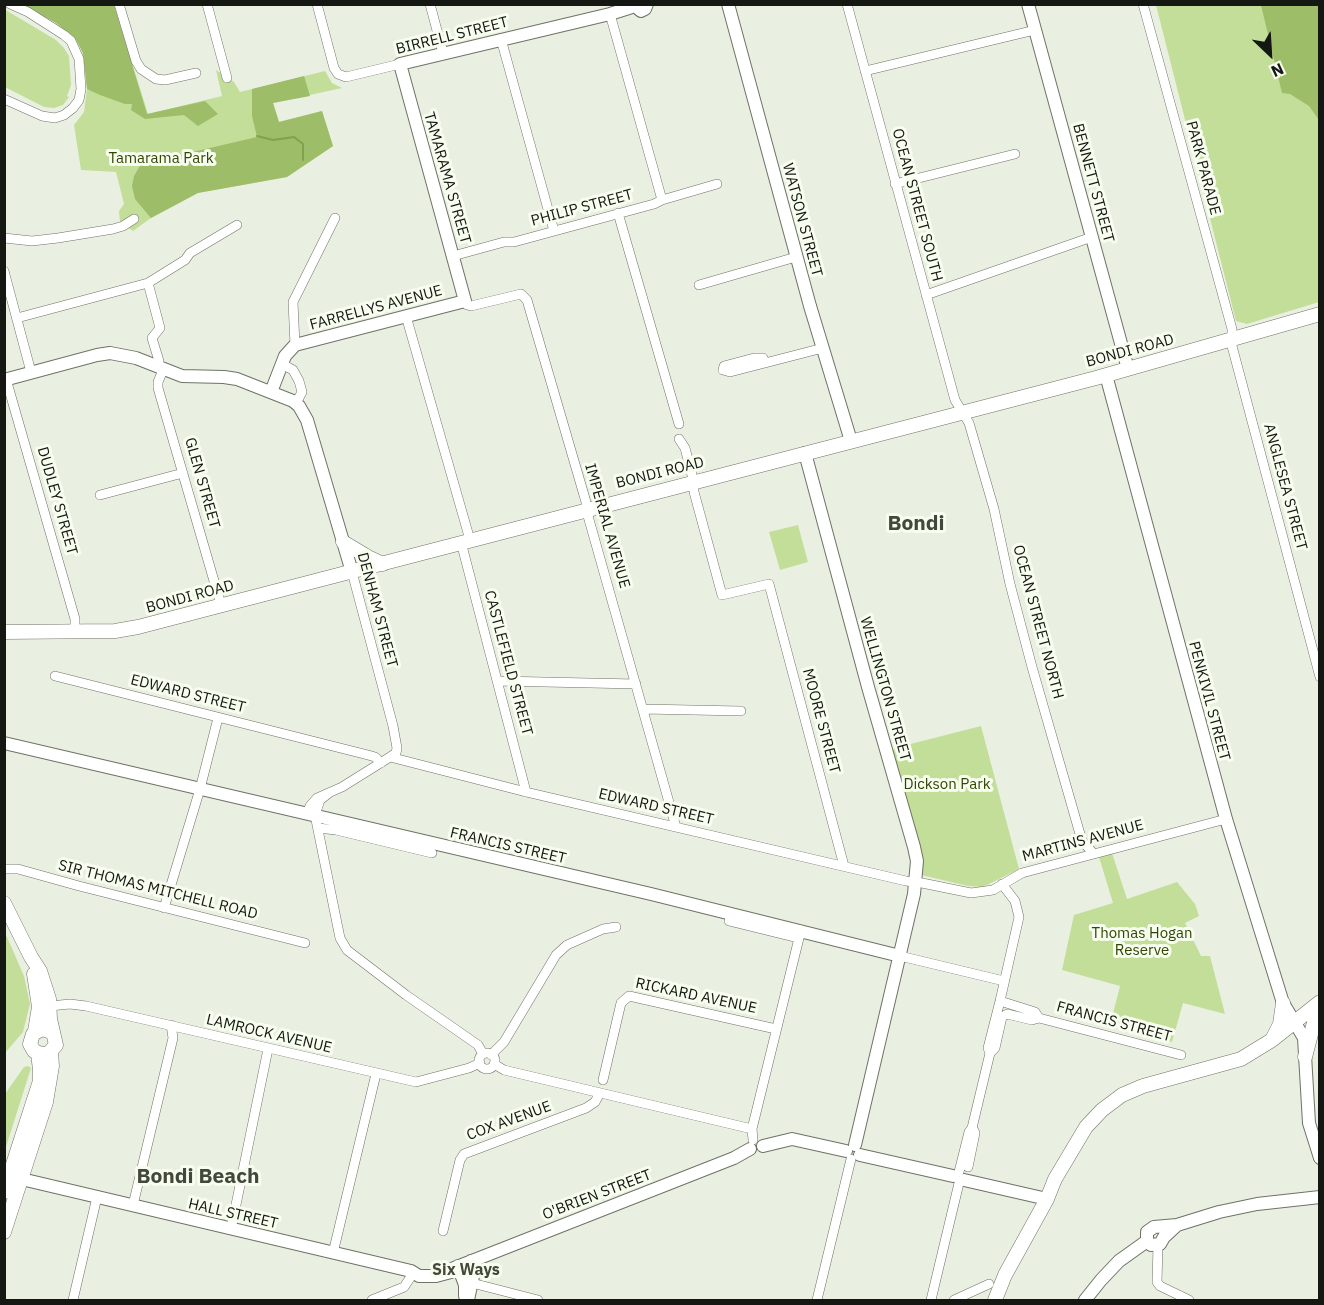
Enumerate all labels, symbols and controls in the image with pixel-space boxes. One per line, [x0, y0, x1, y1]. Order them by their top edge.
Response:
street label: BIRRELL STREET [394, 13, 510, 59]
north arrow [1240, 24, 1300, 84]
text: N [1268, 59, 1287, 82]
street label: TAMARAMA STREET [420, 110, 474, 246]
street label: PARK PARADE [1182, 119, 1224, 217]
street label: BENNETT STREET [1068, 122, 1118, 244]
street label: OCEAN STREET SOUTH [888, 127, 946, 283]
park label: Tamarama Park [108, 150, 214, 168]
street label: WATSON STREET [778, 161, 826, 279]
street label: PHILIP STREET [529, 186, 635, 230]
street label: FARRELLYS AVENUE [308, 282, 444, 334]
street label: BONDI ROAD [1084, 331, 1176, 371]
street label: ANGLESEA STREET [1259, 422, 1311, 552]
street label: GLEN STREET [180, 436, 224, 530]
street label: DUDLEY STREET [33, 445, 81, 557]
street label: BONDI ROAD [614, 453, 706, 493]
street label: IMPERIAL AVENUE [581, 462, 633, 590]
district label: Bondi [887, 511, 945, 537]
street label: OCEAN STREET NORTH [1009, 543, 1067, 701]
street label: DENHAM STREET [353, 551, 401, 669]
street label: BONDI ROAD [144, 577, 236, 617]
street label: CASTLEFIELD STREET [480, 589, 536, 737]
street label: WELLINGTON STREET [856, 615, 914, 763]
street label: PENKIVIL STREET [1184, 639, 1234, 763]
street label: MOORE STREET [798, 666, 844, 776]
street label: EDWARD STREET [129, 671, 247, 717]
park label: Dickson Park [903, 776, 991, 794]
street label: EDWARD STREET [597, 785, 715, 829]
street label: MARTINS AVENUE [1020, 816, 1146, 866]
street label: FRANCIS STREET [448, 824, 568, 868]
street label: SIR THOMAS MITCHELL ROAD [56, 856, 260, 924]
park label: Thomas Hogan Reserve [1092, 925, 1192, 960]
street label: RICKARD AVENUE [634, 974, 758, 1018]
street label: FRANCIS STREET [1054, 998, 1174, 1046]
street label: LAMROCK AVENUE [204, 1011, 334, 1057]
street label: COX AVENUE [464, 1097, 554, 1145]
district label: Bondi Beach [136, 1164, 260, 1190]
street label: O'BRIEN STREET [540, 1166, 654, 1224]
street label: HALL STREET [186, 1195, 280, 1233]
district label: Six Ways [432, 1260, 500, 1280]

